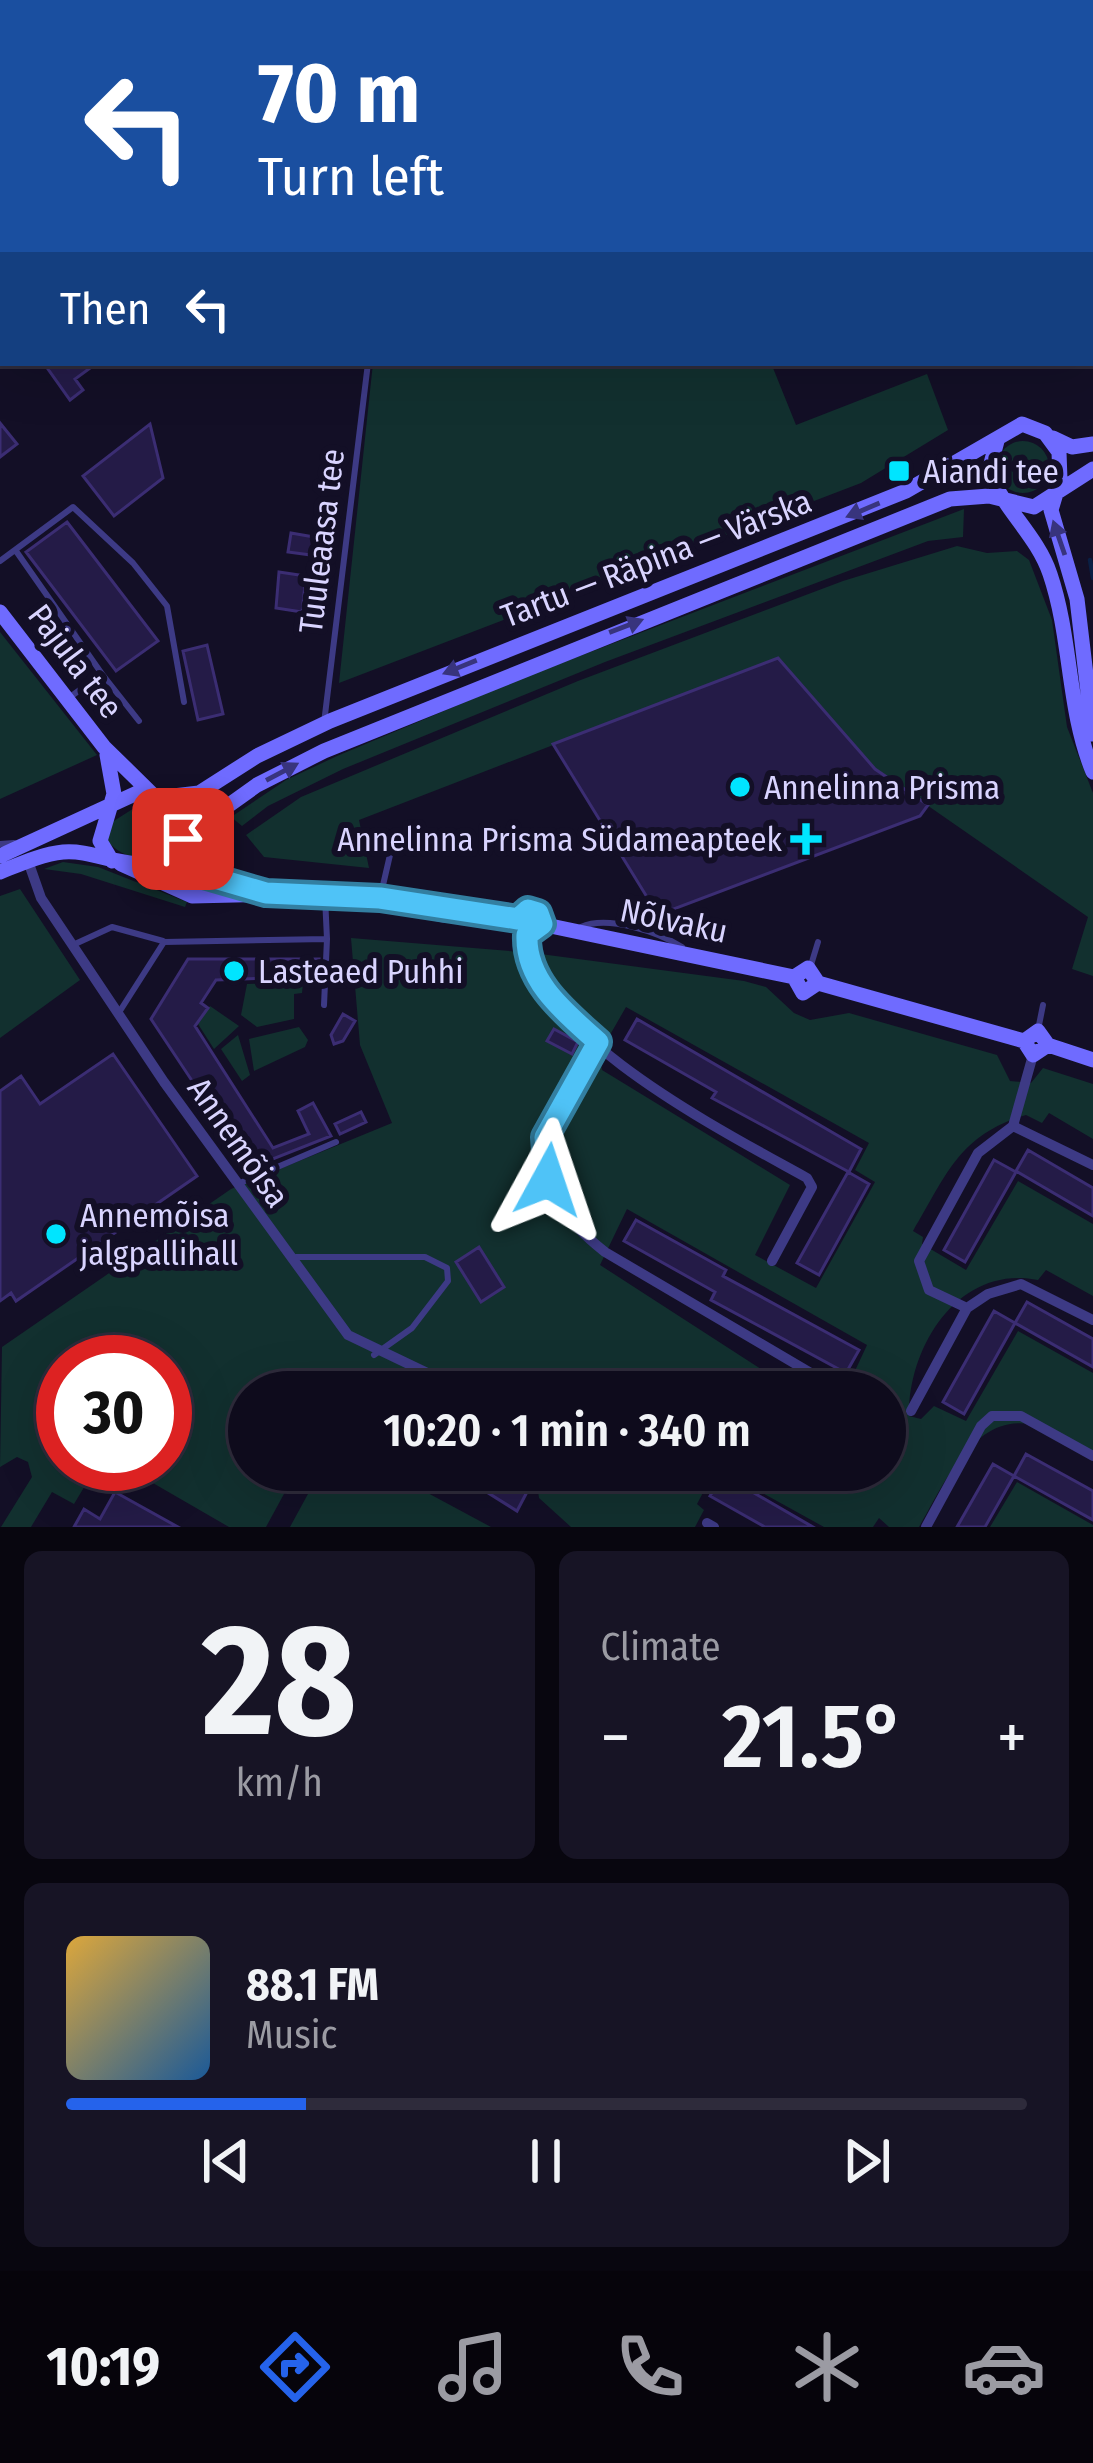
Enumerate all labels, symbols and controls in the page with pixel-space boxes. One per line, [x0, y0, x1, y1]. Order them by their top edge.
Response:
text: 70 m [258, 43, 420, 144]
icon: left [60, 48, 216, 204]
text: Turn left [258, 145, 444, 209]
icon: left [175, 276, 241, 342]
text: Then [60, 282, 151, 336]
street label: Tuuleaasa tee [291, 447, 353, 636]
place label: Aiandi tee [923, 452, 1059, 492]
marker: Aiandi tee [886, 458, 912, 484]
street label: Tartu — Räpina — Värska [496, 481, 817, 637]
one-way arrow [845, 501, 881, 520]
one-way arrow [1049, 519, 1068, 555]
street label: Pajula tee [19, 597, 131, 726]
one-way arrow [609, 616, 645, 634]
one-way arrow [442, 658, 478, 677]
one-way arrow [264, 762, 299, 783]
place label: Annelinna Prisma [764, 768, 1000, 808]
marker: Annelinna Prisma [727, 774, 753, 800]
pin [132, 788, 234, 890]
icon: arrive [150, 806, 216, 872]
place label: Annelinna Prisma Südameapteek [337, 820, 783, 860]
marker: Annelinna Prisma Südameapteek [793, 826, 819, 852]
street label: Nõlvaku [617, 890, 731, 952]
place label: Lasteaed Puhhi [258, 952, 463, 992]
marker: Lasteaed Puhhi [221, 958, 247, 984]
street label: Annemõisa [179, 1070, 297, 1215]
position arrow [485, 1117, 611, 1243]
place label: Annemõisa jalgpallihall [79, 1196, 238, 1274]
marker: Annemõisa jalgpallihall [43, 1221, 69, 1247]
speed limit sign: 30 [36, 1335, 192, 1491]
text: 10:20 · 1 min · 340 m [383, 1404, 751, 1458]
text: 28 [202, 1588, 357, 1775]
text: Climate [601, 1624, 721, 1670]
text: 21.5° [722, 1683, 905, 1791]
text: − [601, 1698, 630, 1777]
text: + [997, 1698, 1027, 1777]
text: km/h [236, 1760, 323, 1806]
text: 88.1 FM [246, 1958, 379, 2012]
text: Music [246, 2012, 337, 2058]
icon: previous [193, 2128, 259, 2194]
icon: pause [513, 2128, 579, 2194]
icon: next [834, 2128, 900, 2194]
icon: directions [253, 2325, 337, 2409]
icon: music [431, 2325, 515, 2409]
icon: phone [608, 2325, 692, 2409]
icon: climate [785, 2325, 869, 2409]
icon: car [962, 2325, 1046, 2409]
text: 10:19 [47, 2335, 160, 2399]

